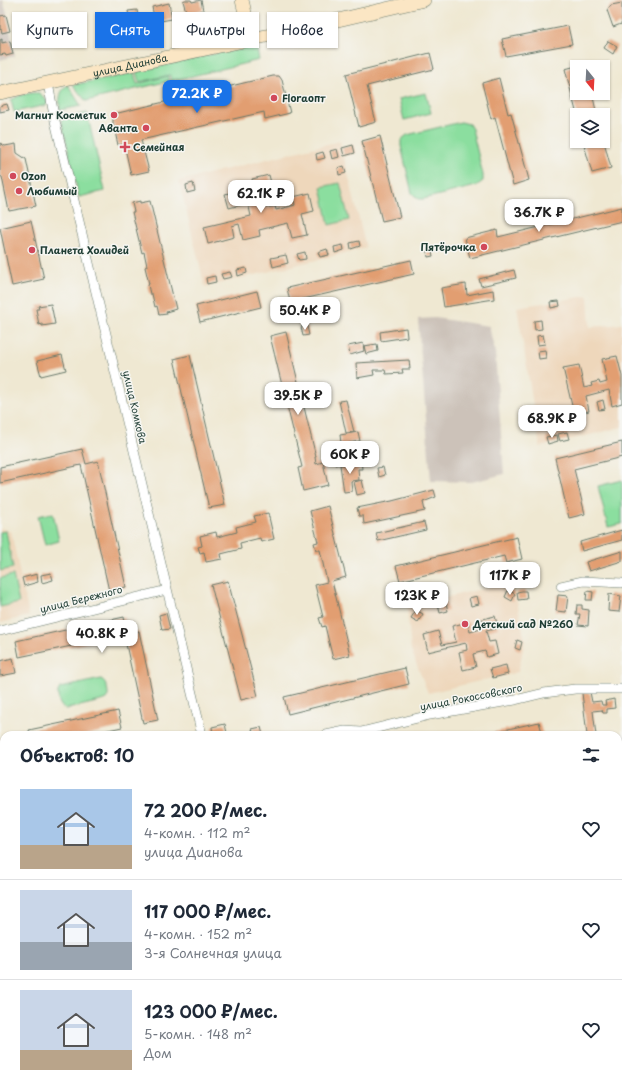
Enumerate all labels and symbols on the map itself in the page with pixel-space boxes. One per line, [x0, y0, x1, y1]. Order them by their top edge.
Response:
street label: улица Дианова [91, 49, 169, 80]
north arrow [570, 60, 610, 100]
pin: 72.2K ₽ [160, 80, 234, 114]
place label: Floraопт [282, 90, 326, 105]
marker: Floraопт [269, 93, 279, 103]
place label: Магнит Косметик [15, 107, 107, 122]
marker: Магнит Косметик [109, 110, 119, 120]
place label: Аванта [99, 120, 138, 135]
marker: Аванта [141, 123, 151, 133]
place label: Семейная [133, 139, 185, 154]
marker: Семейная [120, 142, 130, 152]
place label: Ozon [21, 168, 46, 183]
marker: Ozon [8, 171, 18, 181]
pin: 62.1K ₽ [224, 180, 298, 214]
place label: Любимый [27, 183, 77, 198]
marker: Любимый [14, 186, 24, 196]
pin: 36.7K ₽ [502, 199, 576, 233]
place label: Пятёрочка [420, 239, 476, 254]
place label: Планета Холидей [40, 242, 129, 257]
marker: Пятёрочка [479, 242, 489, 252]
marker: Планета Холидей [27, 245, 37, 255]
pin: 50.4K ₽ [268, 297, 342, 331]
street label: улица Комкова [120, 369, 151, 446]
pin: 39.5K ₽ [261, 382, 335, 416]
pin: 68.9K ₽ [515, 405, 589, 439]
pin: 60K ₽ [322, 441, 378, 475]
pin: 117K ₽ [477, 562, 543, 596]
street label: улица Бережного [38, 581, 124, 616]
pin: 123K ₽ [384, 582, 450, 616]
place label: Детский сад №260 [472, 616, 574, 631]
marker: Детский сад №260 [460, 619, 470, 629]
pin: 40.8K ₽ [65, 620, 139, 654]
street label: улица Рокоссовского [419, 679, 524, 714]

